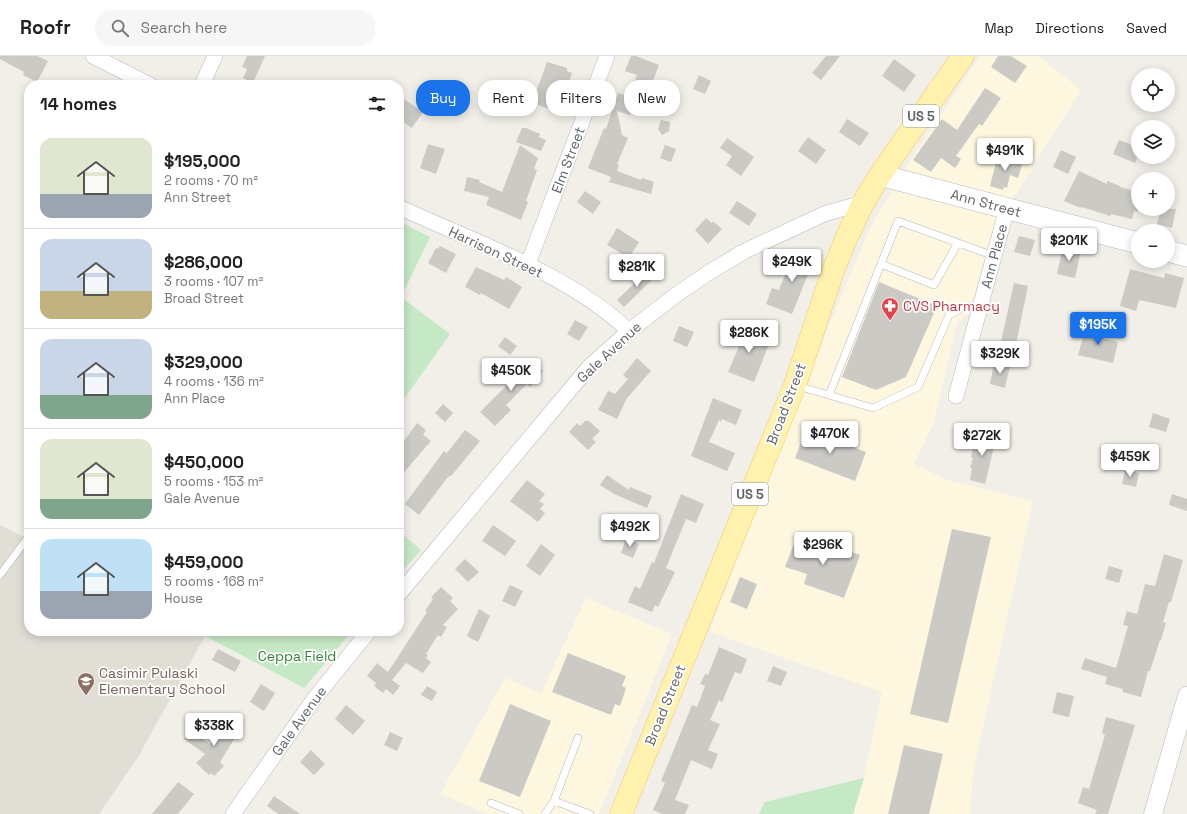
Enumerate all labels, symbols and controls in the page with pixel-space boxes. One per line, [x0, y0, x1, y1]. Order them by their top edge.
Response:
search box [95, 10, 375, 46]
text: Roofr [20, 15, 71, 40]
icon: search [109, 17, 131, 39]
text: Search here [141, 18, 227, 37]
text: Map [984, 19, 1014, 37]
text: Directions [1036, 19, 1104, 37]
text: Saved [1126, 19, 1167, 37]
map controls [1131, 68, 1175, 268]
button: locate [1131, 68, 1175, 112]
chip: Buy [416, 80, 470, 116]
chip: Rent [478, 80, 538, 116]
chip: Filters [546, 80, 616, 116]
chip: New [624, 80, 680, 116]
text: 14 homes [40, 93, 117, 115]
icon: filters [366, 93, 388, 115]
road number: US 5 [903, 105, 939, 127]
button: layers [1131, 120, 1175, 164]
street label: Elm Street [547, 124, 589, 196]
pin: $491K [977, 138, 1033, 172]
text: $491K [986, 142, 1024, 159]
text: $195,000 [164, 150, 241, 172]
icon: home [72, 154, 120, 202]
text: 2 rooms · 70 m² [164, 172, 258, 189]
button: + [1131, 172, 1175, 216]
street label: Ann Street [949, 185, 1023, 221]
text: Ann Street [164, 189, 231, 206]
street label: Harrison Street [446, 222, 546, 282]
street label: Ann Place [977, 222, 1011, 290]
button: − [1131, 224, 1175, 268]
pin: $201K [1041, 228, 1097, 262]
text: $201K [1050, 232, 1088, 249]
pin: $249K [764, 249, 820, 283]
text: $286,000 [164, 251, 243, 273]
text: $249K [772, 253, 812, 270]
pin: $281K [609, 254, 665, 288]
icon: home [72, 255, 120, 303]
text: $281K [618, 258, 656, 275]
text: 3 rooms · 107 m² [164, 273, 263, 290]
text: Broad Street [164, 290, 244, 307]
pharmacy icon: CVS Pharmacy [880, 296, 900, 321]
place label: CVS Pharmacy [903, 297, 1000, 315]
pin: $195K [1070, 312, 1126, 346]
text: $195K [1079, 316, 1117, 333]
street label: Gale Avenue [573, 317, 645, 387]
pin: $286K [721, 320, 777, 354]
text: $286K [729, 324, 769, 341]
pin: $329K [972, 341, 1028, 375]
text: $329K [980, 345, 1020, 362]
text: $329,000 [164, 351, 243, 373]
icon: home [72, 355, 120, 403]
pin: $450K [483, 358, 539, 392]
street label: Broad Street [762, 361, 810, 447]
text: $450K [491, 362, 531, 379]
text: 4 rooms · 136 m² [164, 373, 264, 390]
text: Ann Place [164, 390, 225, 407]
pin: $470K [802, 421, 858, 455]
pin: $272K [954, 423, 1010, 457]
text: $470K [810, 425, 850, 442]
text: $272K [963, 427, 1001, 444]
pin: $459K [1102, 444, 1158, 478]
text: $459K [1110, 448, 1150, 465]
text: $450,000 [164, 451, 244, 473]
icon: home [72, 455, 120, 503]
text: 5 rooms · 153 m² [164, 473, 263, 490]
road number: US 5 [732, 483, 768, 505]
text: Gale Avenue [164, 490, 240, 507]
pin: $492K [602, 514, 658, 548]
text: $492K [610, 518, 650, 535]
pin: $296K [795, 532, 851, 566]
text: $296K [803, 536, 843, 553]
text: $459,000 [164, 551, 244, 573]
icon: home [72, 555, 120, 603]
text: 5 rooms · 168 m² [164, 573, 264, 590]
text: House [164, 590, 203, 607]
park label: Ceppa Field [258, 647, 336, 665]
street label: Broad Street [641, 662, 689, 748]
place label: Casimir Pulaski Elementary School [99, 664, 225, 698]
school or university icon: Casimir Pulaski Elementary School [76, 671, 96, 696]
street label: Gale Avenue [268, 683, 330, 759]
pin: $338K [186, 713, 242, 747]
text: $338K [194, 717, 234, 734]

